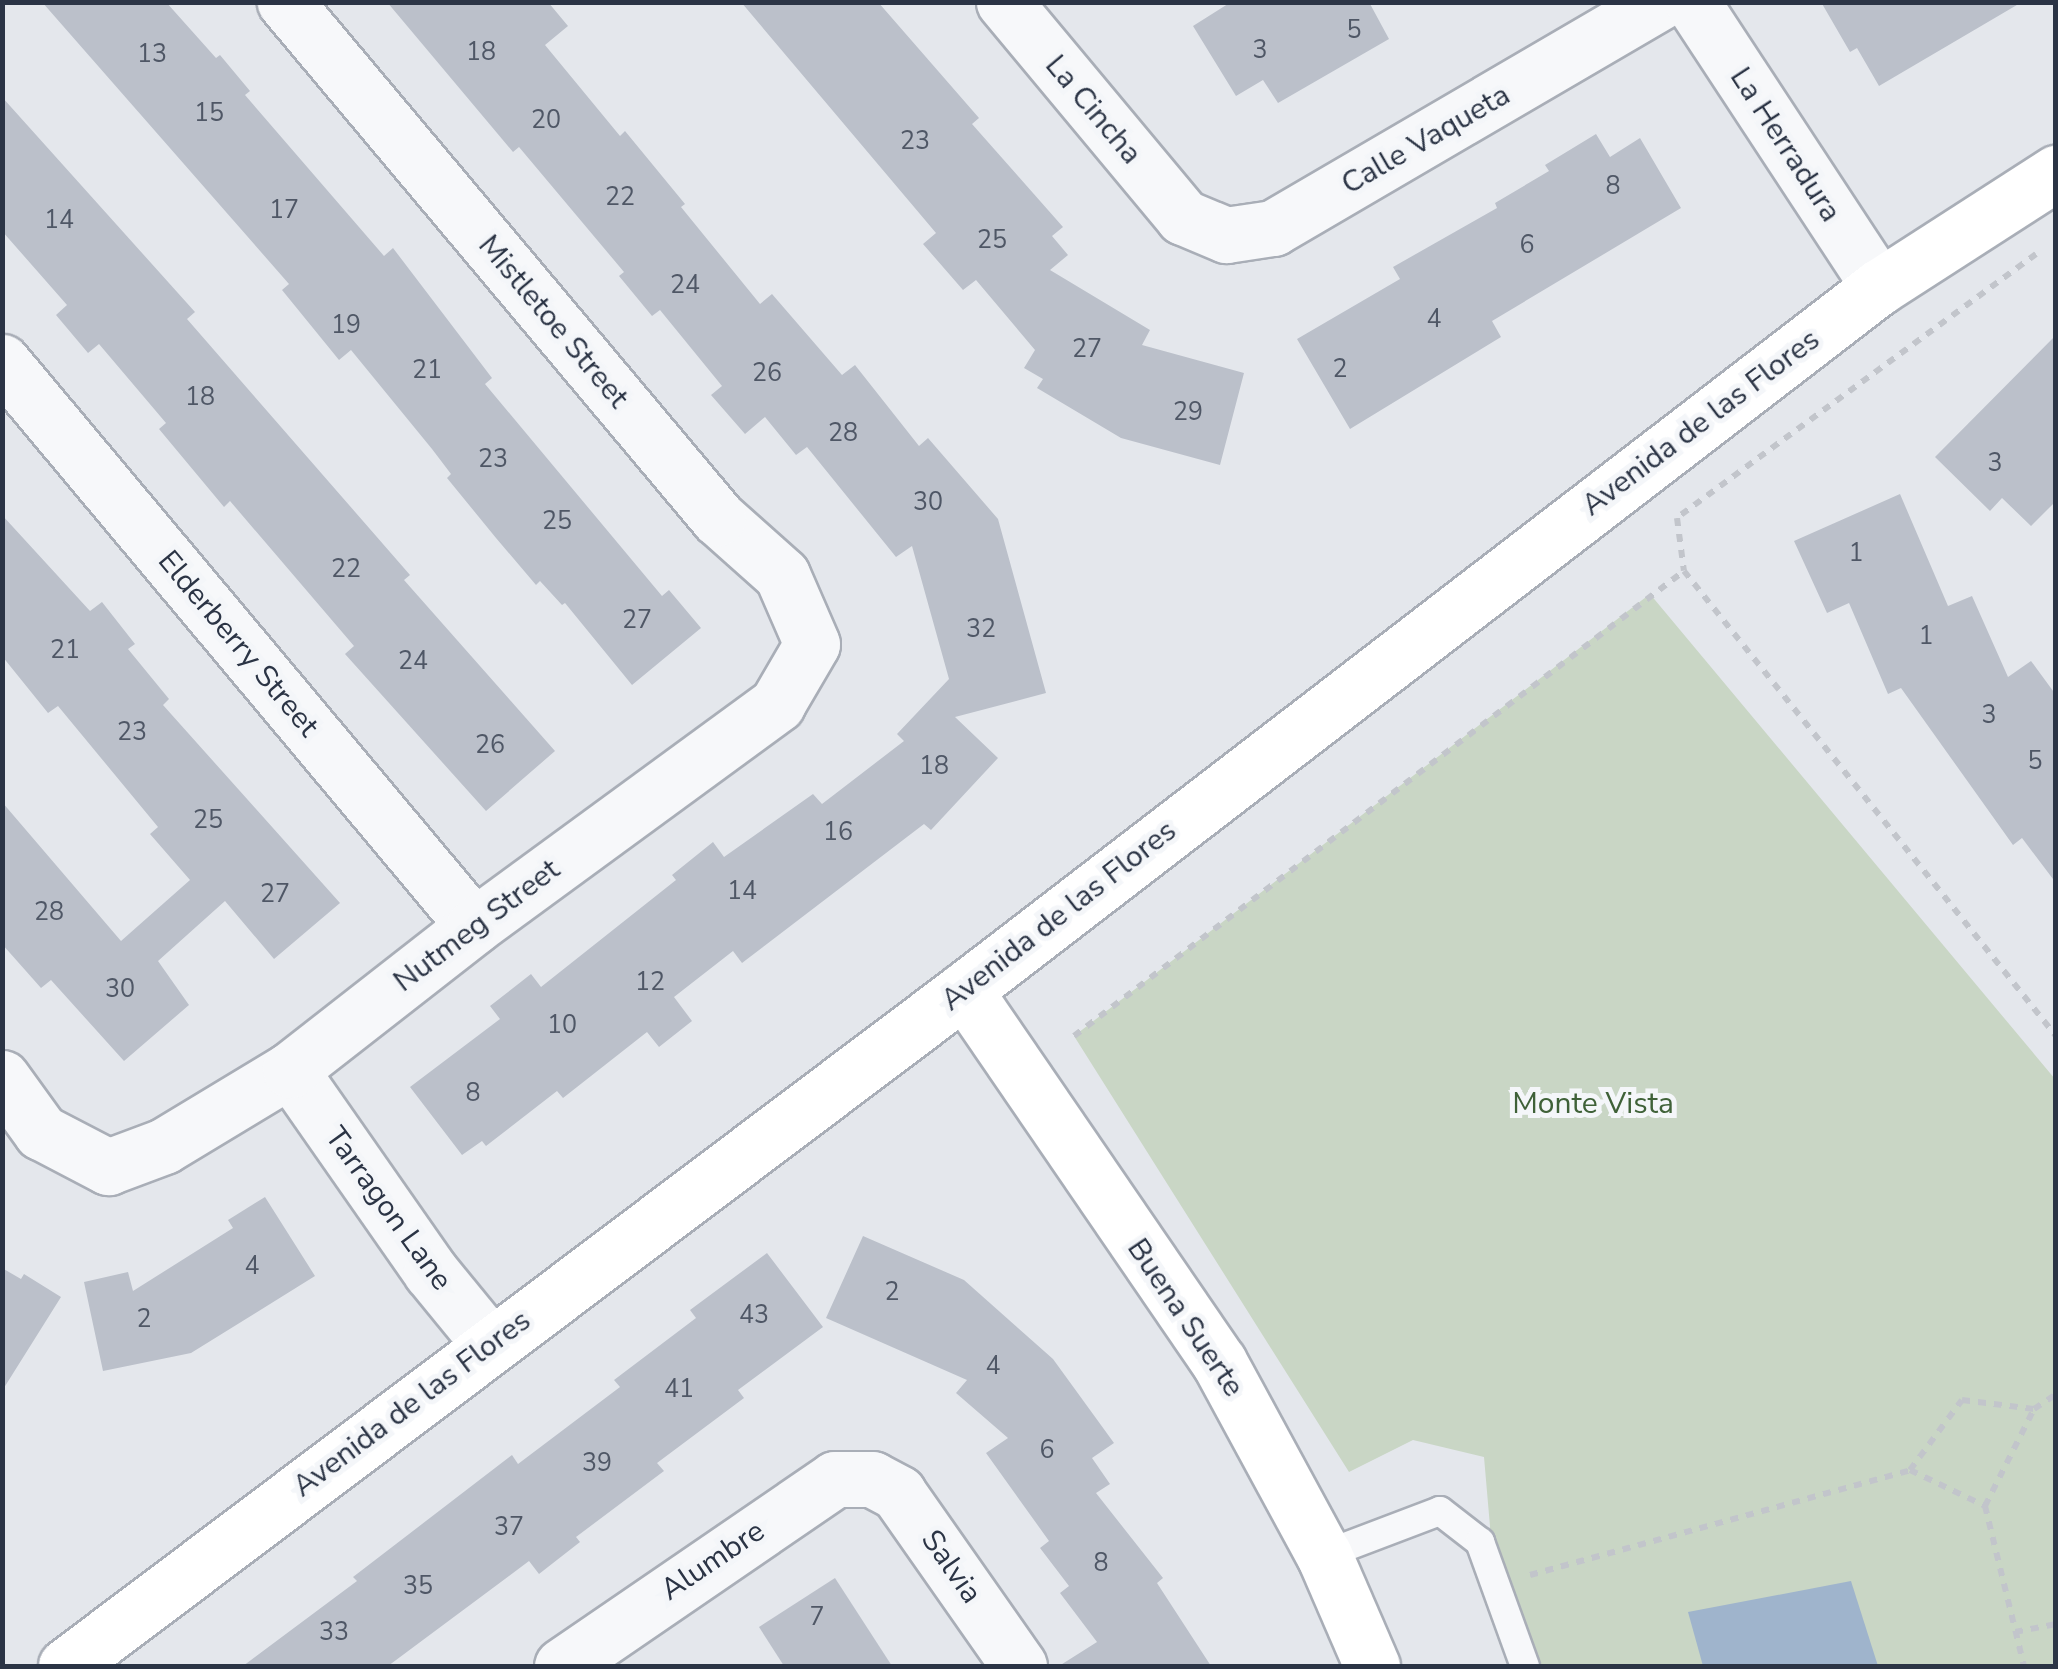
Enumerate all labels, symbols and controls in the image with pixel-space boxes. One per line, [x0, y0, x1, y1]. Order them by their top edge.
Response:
house number: 5 [1347, 15, 1361, 45]
house number: 3 [1253, 35, 1267, 65]
house number: 18 [466, 37, 496, 67]
house number: 13 [137, 39, 167, 69]
street label: La Cincha [1037, 48, 1149, 172]
street label: La Herradura [1722, 61, 1848, 229]
street label: Calle Vaqueta [1335, 77, 1517, 203]
house number: 15 [194, 98, 224, 128]
house number: 20 [531, 105, 561, 135]
house number: 23 [900, 126, 930, 156]
house number: 8 [1606, 171, 1620, 201]
house number: 22 [605, 182, 635, 212]
house number: 17 [269, 195, 299, 225]
house number: 14 [44, 205, 74, 235]
house number: 25 [977, 225, 1007, 255]
street label: Mistletoe Street [470, 228, 636, 416]
house number: 6 [1520, 230, 1534, 260]
house number: 24 [670, 270, 700, 300]
house number: 4 [1427, 304, 1441, 334]
house number: 19 [331, 310, 361, 340]
street label: Avenida de las Flores [1575, 322, 1827, 524]
house number: 27 [1072, 334, 1102, 364]
house number: 2 [1333, 354, 1347, 384]
house number: 21 [412, 355, 442, 385]
house number: 26 [752, 358, 782, 388]
house number: 18 [185, 382, 215, 412]
house number: 29 [1173, 397, 1203, 427]
house number: 28 [828, 418, 858, 448]
house number: 23 [478, 444, 508, 474]
house number: 3 [1988, 448, 2002, 478]
house number: 30 [913, 487, 943, 517]
house number: 25 [542, 506, 572, 536]
house number: 1 [1849, 538, 1863, 568]
street label: Elderberry Street [150, 544, 326, 744]
house number: 22 [331, 554, 361, 584]
house number: 27 [622, 605, 652, 635]
house number: 32 [966, 614, 996, 644]
house number: 1 [1919, 621, 1933, 651]
house number: 21 [50, 635, 80, 665]
house number: 24 [398, 646, 428, 676]
house number: 3 [1982, 700, 1996, 730]
house number: 23 [117, 717, 147, 747]
house number: 26 [475, 730, 505, 760]
house number: 5 [2028, 746, 2042, 776]
house number: 18 [919, 751, 949, 781]
house number: 25 [193, 805, 223, 835]
street label: Avenida de las Flores [934, 813, 1184, 1019]
house number: 16 [823, 817, 853, 847]
street label: Nutmeg Street [387, 852, 567, 1000]
house number: 14 [727, 876, 757, 906]
house number: 27 [260, 879, 290, 909]
house number: 28 [34, 897, 64, 927]
house number: 12 [635, 967, 665, 997]
house number: 30 [105, 974, 135, 1004]
house number: 10 [547, 1010, 577, 1040]
house number: 8 [466, 1078, 480, 1108]
park label: Monte Vista [1512, 1086, 1674, 1122]
street label: Tarragon Lane [317, 1120, 459, 1298]
street label: Buena Suerte [1119, 1232, 1251, 1404]
house number: 4 [245, 1251, 259, 1281]
house number: 2 [885, 1277, 899, 1307]
house number: 43 [739, 1300, 769, 1330]
street label: Avenida de las Flores [286, 1303, 538, 1505]
house number: 2 [137, 1304, 151, 1334]
house number: 4 [986, 1351, 1000, 1381]
house number: 41 [664, 1374, 694, 1404]
house number: 6 [1040, 1435, 1054, 1465]
house number: 39 [582, 1448, 612, 1478]
house number: 37 [494, 1512, 524, 1542]
street label: Alumbre [654, 1513, 772, 1609]
street label: Salvia [913, 1523, 989, 1611]
house number: 8 [1094, 1548, 1108, 1578]
house number: 35 [403, 1571, 433, 1601]
house number: 7 [810, 1602, 824, 1632]
house number: 33 [319, 1617, 349, 1647]

